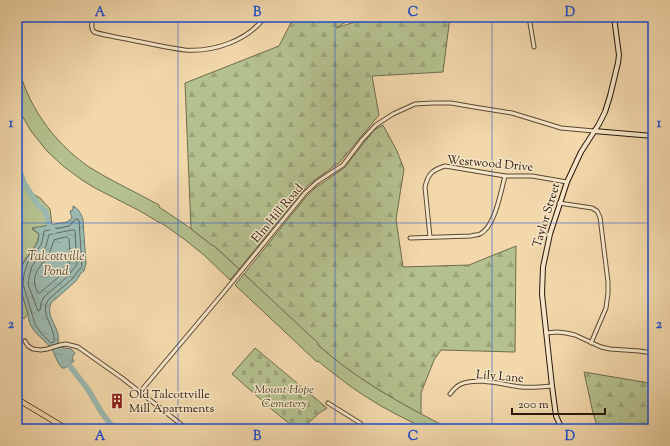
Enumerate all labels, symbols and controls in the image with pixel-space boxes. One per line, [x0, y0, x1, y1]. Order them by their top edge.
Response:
text: A [95, 4, 106, 22]
text: B [253, 4, 262, 22]
text: C [408, 4, 418, 22]
text: D [565, 4, 575, 22]
text: 1 [9, 115, 14, 133]
text: 1 [657, 115, 662, 133]
street label: Westwood Drive [446, 151, 534, 177]
street label: Elm Hill Road [248, 180, 308, 247]
street label: Taylor Street [529, 181, 565, 250]
water label: Talcottville Pond [28, 248, 84, 281]
text: 2 [8, 316, 15, 334]
text: 2 [656, 316, 663, 334]
street label: Lily Lane [475, 366, 525, 388]
park label: Mount Hope Cemetery [254, 381, 314, 413]
place label: Old Talcottville Mill Apartments [129, 386, 214, 418]
scale bar [512, 390, 605, 416]
building icon: Old Talcottville Mill Apartments [108, 392, 126, 410]
text: 200 m [518, 396, 549, 414]
text: A [95, 428, 106, 446]
text: B [253, 428, 262, 446]
text: C [408, 428, 418, 446]
text: D [565, 428, 575, 446]

